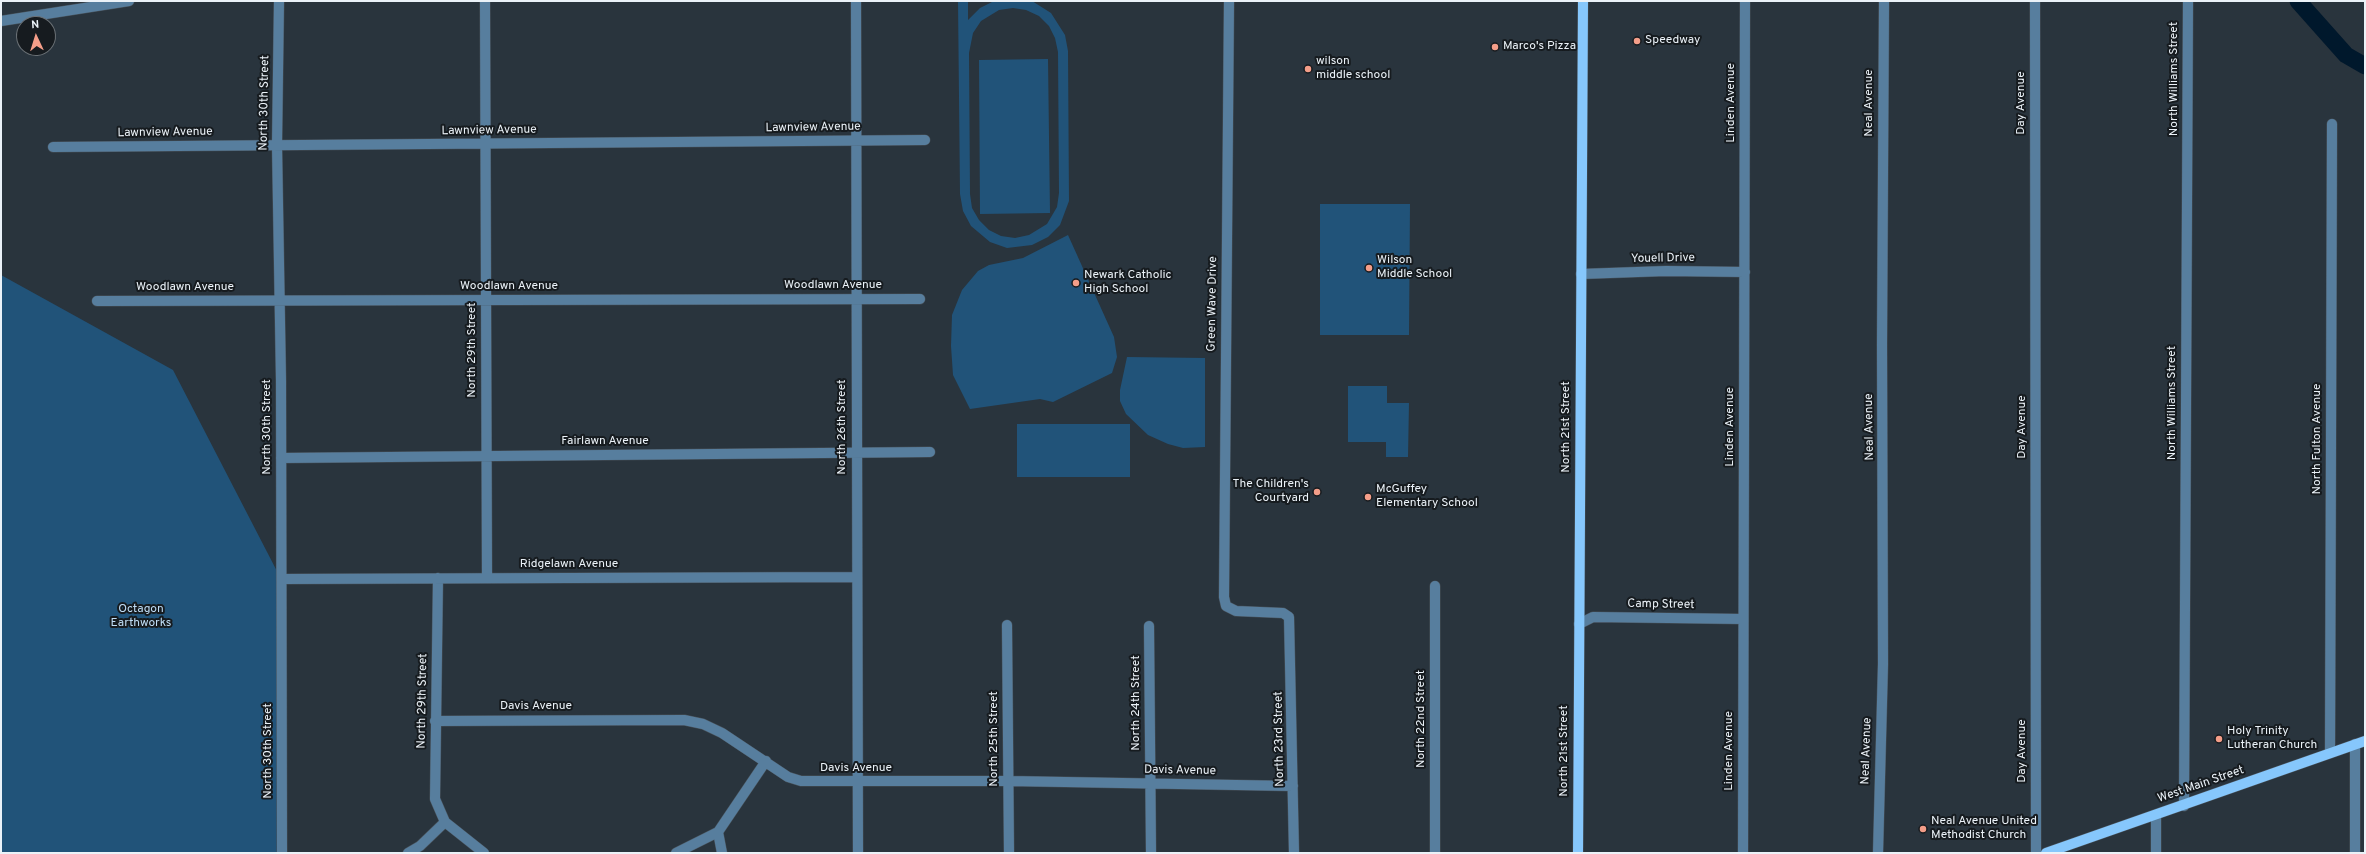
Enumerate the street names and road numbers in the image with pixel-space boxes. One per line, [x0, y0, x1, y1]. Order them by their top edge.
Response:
street label: North Williams Street [2168, 22, 2182, 136]
street label: North 30th Street [257, 55, 273, 151]
street label: Linden Avenue [1725, 63, 1739, 143]
street label: Neal Avenue [1863, 69, 1877, 137]
street label: Day Avenue [2015, 71, 2029, 135]
street label: Lawnview Avenue [765, 120, 861, 136]
street label: Lawnview Avenue [441, 123, 537, 139]
street label: Lawnview Avenue [117, 125, 213, 141]
street label: Youell Drive [1631, 251, 1695, 267]
street label: Green Wave Drive [1205, 256, 1221, 352]
street label: Woodlawn Avenue [784, 279, 882, 293]
street label: Woodlawn Avenue [460, 280, 558, 294]
street label: Woodlawn Avenue [136, 281, 234, 295]
street label: North 29th Street [466, 302, 480, 398]
street label: North Williams Street [2166, 346, 2180, 460]
street label: North 30th Street [261, 379, 275, 475]
street label: North 26th Street [836, 379, 850, 475]
street label: North 21st Street [1560, 381, 1574, 473]
street label: North Fulton Avenue [2311, 384, 2325, 494]
street label: Linden Avenue [1724, 387, 1738, 467]
street label: Neal Avenue [1862, 393, 1878, 461]
street label: Day Avenue [2016, 395, 2030, 459]
street label: Fairlawn Avenue [561, 435, 649, 449]
street label: Ridgelawn Avenue [520, 558, 618, 572]
street label: Camp Street [1627, 597, 1695, 613]
street label: North 29th Street [415, 653, 431, 749]
street label: North 24th Street [1130, 655, 1144, 751]
street label: North 22nd Street [1415, 670, 1429, 768]
street label: North 25th Street [988, 691, 1002, 787]
street label: North 23rd Street [1272, 691, 1288, 787]
street label: Davis Avenue [500, 700, 572, 714]
street label: North 30th Street [262, 703, 276, 799]
street label: North 21st Street [1558, 705, 1572, 797]
street label: Linden Avenue [1723, 711, 1737, 791]
street label: Neal Avenue [1859, 717, 1875, 785]
street label: Day Avenue [2016, 719, 2030, 783]
street label: Davis Avenue [820, 762, 892, 776]
street label: Davis Avenue [1144, 763, 1216, 779]
street label: West Main Street [2156, 763, 2246, 807]

